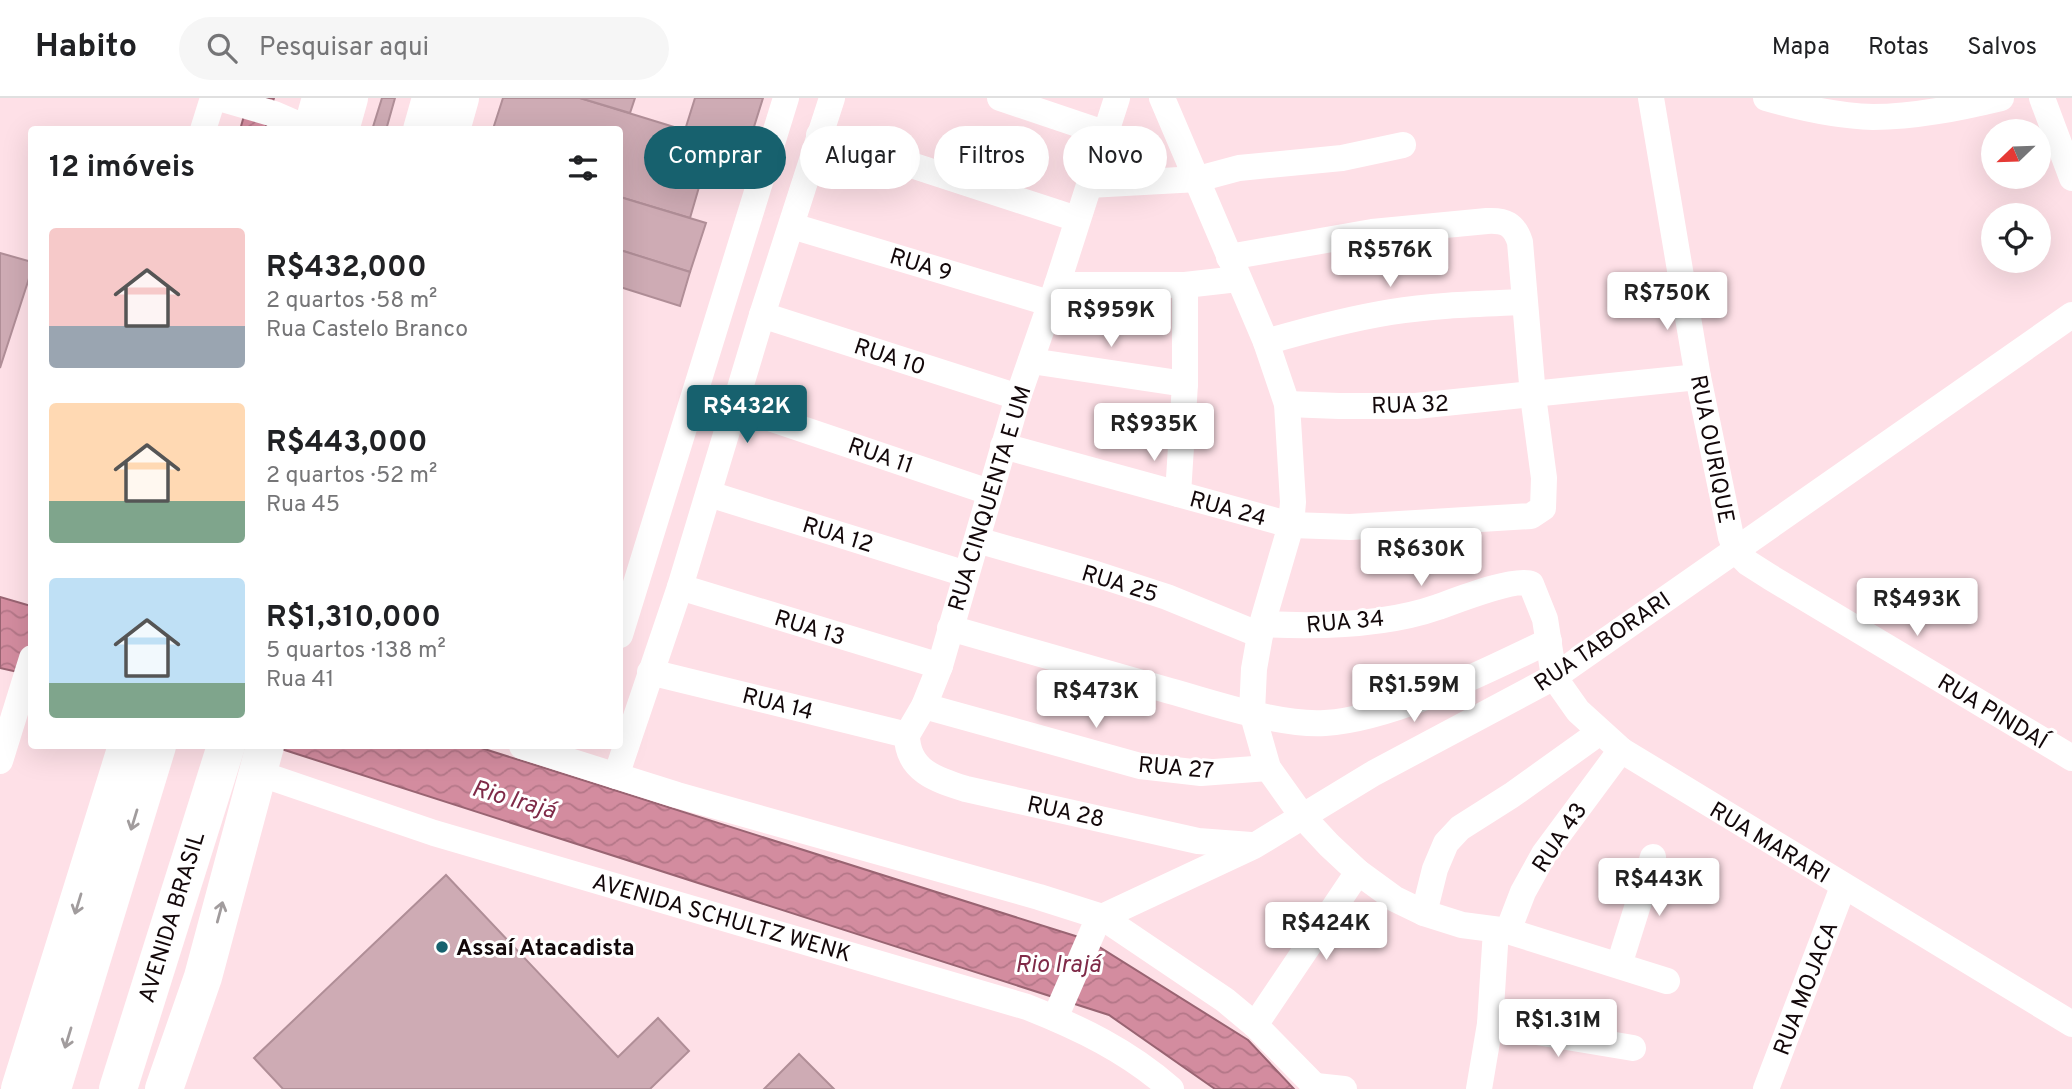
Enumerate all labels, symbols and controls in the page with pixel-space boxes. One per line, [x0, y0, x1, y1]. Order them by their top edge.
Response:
search box [179, 17, 669, 80]
text: Habito [35, 27, 137, 69]
icon: search [203, 29, 241, 67]
text: Pesquisar aqui [259, 32, 429, 65]
text: Mapa [1772, 33, 1830, 63]
text: Rotas [1868, 33, 1929, 63]
text: Salvos [1967, 33, 2037, 63]
north arrow [1981, 119, 2051, 189]
map controls [1981, 119, 2051, 273]
chip: Comprar [644, 126, 786, 189]
chip: Alugar [800, 126, 920, 189]
chip: Filtros [934, 126, 1049, 189]
chip: Novo [1063, 126, 1167, 189]
icon: filters [564, 149, 602, 187]
text: 12 imóveis [49, 150, 195, 187]
button: locate [1981, 203, 2051, 273]
pin: R$576K [1333, 230, 1447, 289]
text: R$576K [1347, 237, 1433, 266]
street label: RUA 9 [886, 243, 955, 290]
text: R$432,000 [266, 250, 427, 287]
icon: home [105, 256, 189, 340]
pin: R$750K [1610, 272, 1724, 332]
text: R$750K [1623, 280, 1711, 309]
text: 2 quartos · 58 m² [266, 287, 437, 316]
pin: R$959K [1054, 289, 1168, 349]
text: R$959K [1067, 297, 1155, 326]
text: Rua Castelo Branco [266, 316, 468, 345]
street label: RUA 10 [850, 333, 929, 384]
street label: RUA OURIQUE [1682, 373, 1739, 526]
street label: RUA CINQUENTA E UM [943, 382, 1040, 615]
pin: R$432K [690, 386, 804, 445]
street label: RUA 32 [1371, 391, 1449, 422]
text: R$432K [703, 393, 791, 422]
pin: R$935K [1097, 404, 1211, 463]
text: R$935K [1110, 411, 1198, 440]
text: R$443,000 [266, 425, 428, 462]
icon: home [105, 431, 189, 515]
street label: RUA 11 [844, 433, 917, 482]
text: 2 quartos · 52 m² [266, 462, 437, 491]
street label: RUA 24 [1186, 486, 1269, 535]
text: Rua 45 [266, 491, 340, 520]
street label: RUA 12 [798, 512, 876, 561]
pin: R$630K [1364, 528, 1478, 588]
text: R$630K [1377, 536, 1465, 565]
street label: RUA 25 [1078, 560, 1161, 611]
pin: R$493K [1860, 578, 1974, 638]
text: R$493K [1873, 586, 1961, 615]
street label: RUA TABORARI [1530, 587, 1677, 699]
text: R$1,310,000 [266, 600, 441, 637]
street label: RUA 13 [770, 605, 848, 654]
icon: home [105, 606, 189, 690]
street label: RUA 34 [1305, 606, 1385, 641]
text: 5 quartos · 138 m² [266, 637, 446, 666]
pin: R$1.59M [1349, 664, 1479, 724]
text: Rua 41 [266, 666, 334, 695]
street label: RUA PINDAÍ [1931, 668, 2055, 759]
pin: R$473K [1039, 670, 1153, 730]
text: R$1.59M [1368, 672, 1460, 701]
text: R$473K [1053, 678, 1139, 707]
street label: RUA 14 [739, 683, 816, 728]
street label: RUA 27 [1137, 752, 1215, 787]
water label: Rio Irajá [468, 775, 561, 828]
street label: RUA 28 [1024, 791, 1107, 836]
street label: RUA MARARI [1703, 797, 1834, 891]
street label: RUA 43 [1527, 798, 1595, 879]
one-way arrow [127, 809, 140, 831]
street label: AVENIDA BRASIL [134, 829, 213, 1007]
pin: R$443K [1602, 858, 1716, 918]
text: R$443K [1614, 866, 1704, 895]
street label: AVENIDA SCHULTZ WENK [589, 869, 854, 970]
one-way arrow [71, 893, 83, 915]
one-way arrow [215, 901, 228, 923]
pin: R$424K [1269, 902, 1383, 962]
text: R$424K [1281, 910, 1371, 939]
street label: RUA MOJACA [1769, 918, 1846, 1060]
place label: Assaí Atacadista [456, 935, 635, 964]
marker: Assaí Atacadista [434, 939, 450, 955]
water label: Rio Irajá [1015, 951, 1104, 981]
pin: R$1.31M [1493, 1000, 1623, 1059]
text: R$1.31M [1515, 1007, 1601, 1036]
one-way arrow [60, 1027, 73, 1049]

